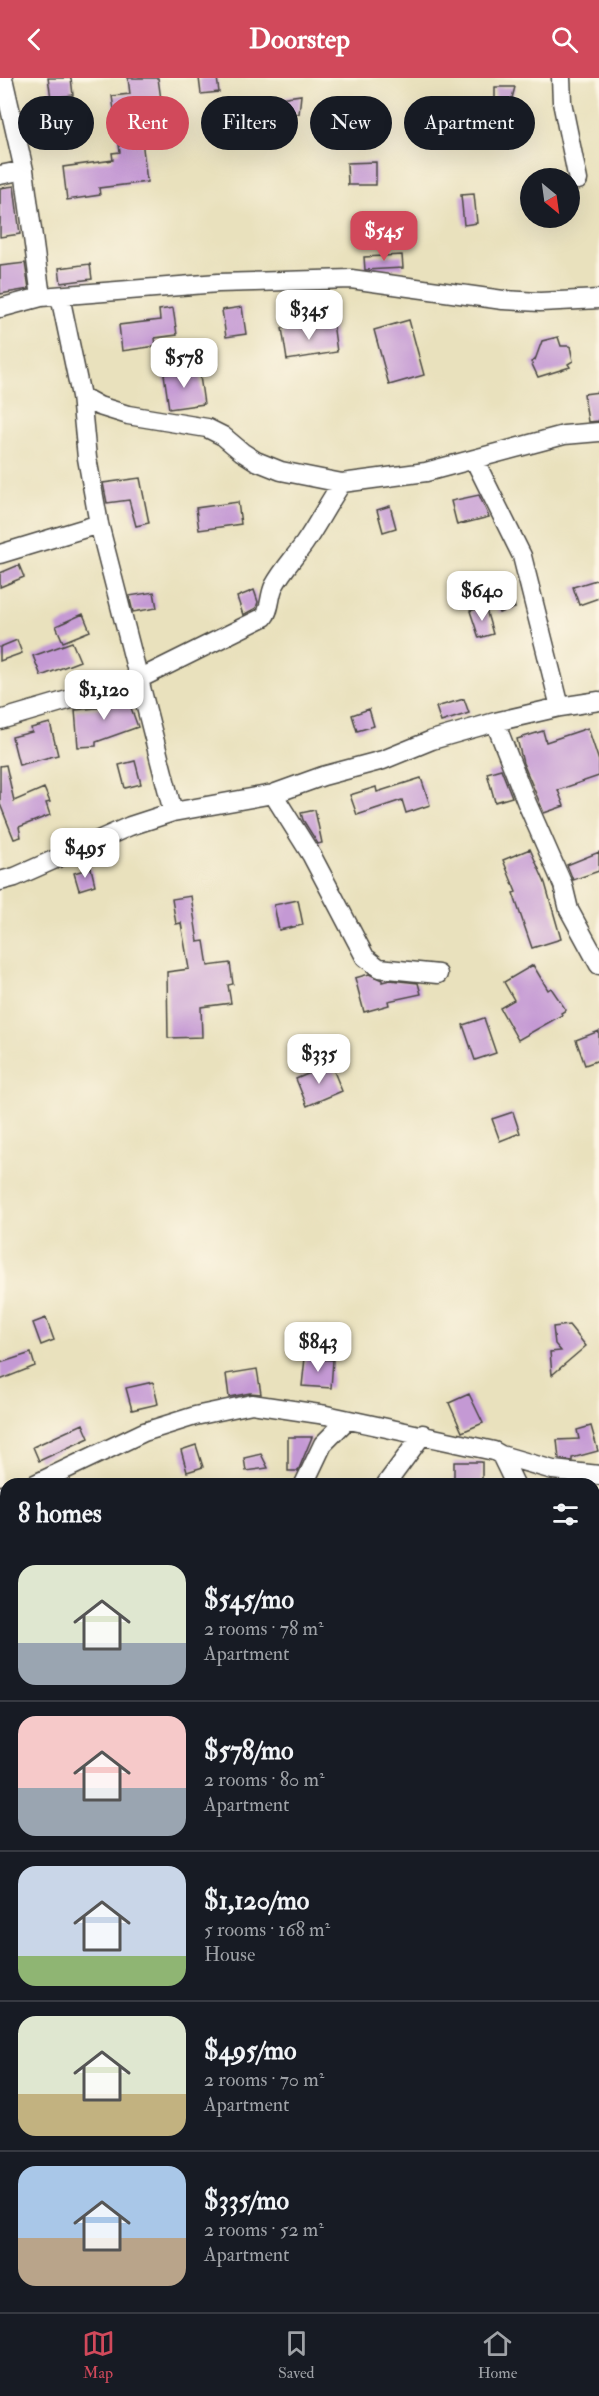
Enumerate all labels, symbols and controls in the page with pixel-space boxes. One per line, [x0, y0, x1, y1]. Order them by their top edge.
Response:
icon: back [18, 23, 51, 56]
text: Doorstep [249, 23, 350, 56]
icon: search [548, 23, 581, 56]
chip: Buy [18, 96, 94, 150]
chip: Rent [106, 96, 189, 150]
chip: Filters [201, 96, 298, 150]
chip: New [310, 96, 392, 150]
chip: Apartment [404, 96, 535, 150]
north arrow [520, 168, 580, 228]
map controls [520, 168, 580, 228]
pin: $545 [348, 211, 420, 262]
text: $545 [364, 218, 404, 243]
pin: $345 [273, 290, 345, 341]
text: $345 [290, 297, 328, 322]
pin: $578 [148, 338, 220, 389]
text: $578 [165, 345, 203, 370]
pin: $640 [446, 571, 518, 622]
text: $640 [461, 578, 503, 603]
pin: $1,120 [55, 670, 153, 721]
text: $1,120 [79, 677, 129, 702]
pin: $495 [49, 828, 121, 879]
text: $495 [64, 835, 106, 860]
pin: $335 [283, 1034, 355, 1085]
text: $335 [301, 1041, 337, 1066]
pin: $843 [282, 1322, 354, 1373]
text: $843 [298, 1329, 338, 1354]
text: 8 homes [18, 1498, 102, 1530]
icon: filters [549, 1498, 582, 1531]
text: $545/mo [204, 1584, 294, 1616]
icon: home [66, 1589, 138, 1661]
text: 2 rooms · 78 m² [204, 1616, 324, 1641]
text: Apartment [204, 1641, 289, 1666]
text: $578/mo [204, 1735, 294, 1767]
icon: home [66, 1740, 138, 1812]
text: 2 rooms · 80 m² [204, 1767, 325, 1792]
text: Apartment [204, 1792, 289, 1817]
text: $1,120/mo [204, 1885, 309, 1917]
icon: home [66, 1890, 138, 1962]
text: 5 rooms · 168 m² [204, 1917, 330, 1942]
text: House [204, 1942, 255, 1967]
text: $495/mo [204, 2035, 297, 2067]
icon: home [66, 2040, 138, 2112]
text: 2 rooms · 70 m² [204, 2067, 324, 2092]
text: Apartment [204, 2092, 289, 2117]
text: $335/mo [204, 2185, 289, 2217]
icon: home [66, 2190, 138, 2262]
text: 2 rooms · 52 m² [204, 2217, 324, 2242]
text: Apartment [204, 2242, 289, 2267]
tab: Map [82, 2327, 115, 2383]
tab: Saved [278, 2327, 314, 2383]
tab: Home [478, 2327, 517, 2383]

